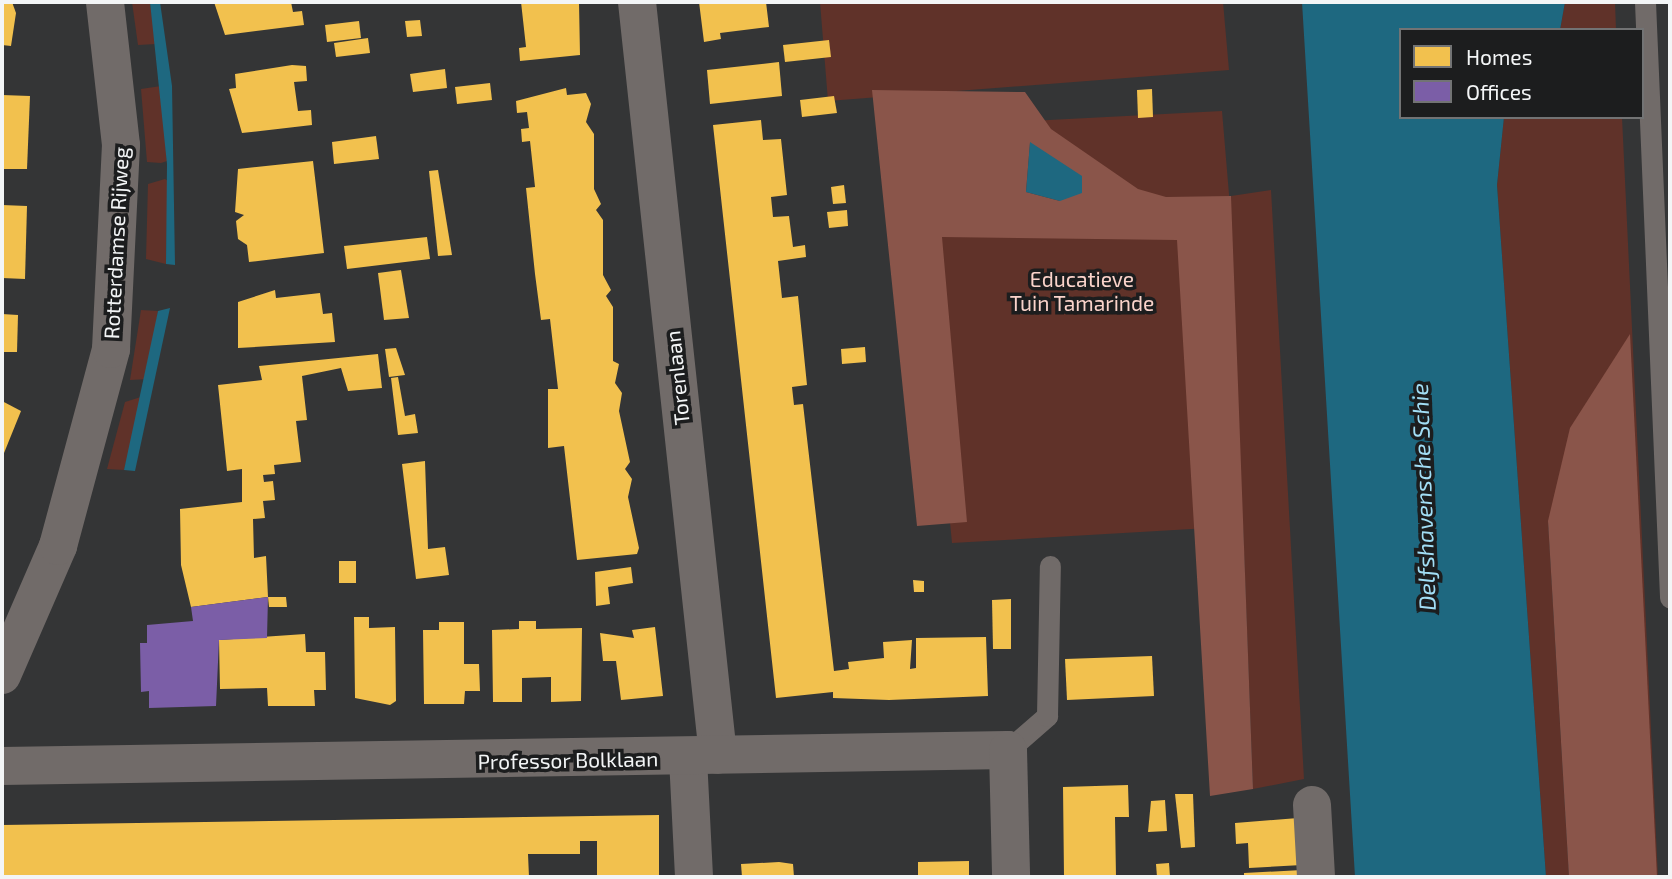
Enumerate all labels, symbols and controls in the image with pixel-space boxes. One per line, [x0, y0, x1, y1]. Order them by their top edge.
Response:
legend [1399, 28, 1644, 119]
text: Homes [1466, 44, 1532, 69]
text: Offices [1466, 79, 1532, 104]
street label: Rotterdamse Rijweg [98, 146, 134, 340]
park label: Educatieve Tuin Tamarinde [1009, 266, 1155, 316]
street label: Torenlaan [660, 329, 694, 427]
water label: Delfshavensche Schie [1405, 383, 1441, 611]
street label: Professor Bolklaan [477, 746, 659, 774]

